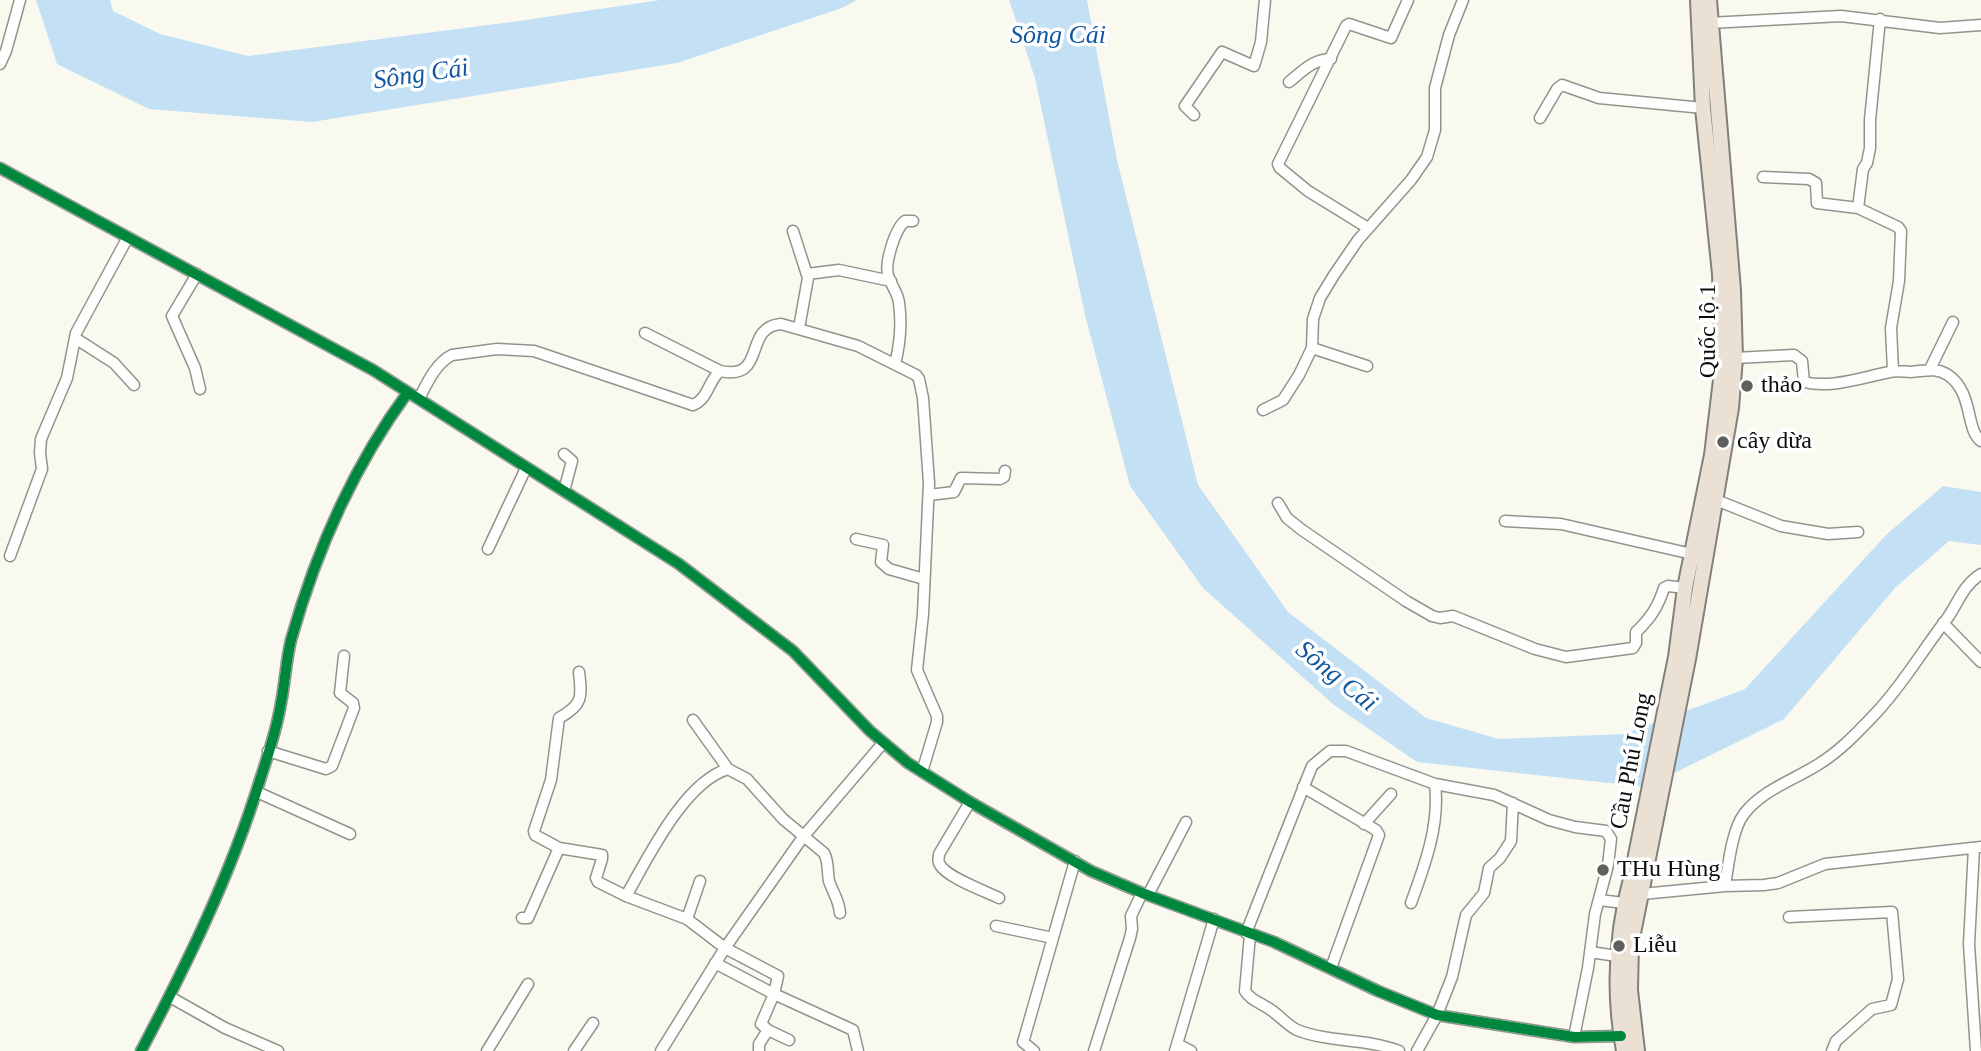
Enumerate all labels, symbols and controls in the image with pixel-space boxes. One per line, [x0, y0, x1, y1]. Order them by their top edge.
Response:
water label: Sông Cái [1010, 20, 1106, 52]
water label: Sông Cái [371, 53, 471, 97]
street label: Quốc lộ 1 [1695, 284, 1723, 378]
place label: thảo [1761, 372, 1802, 400]
marker: thảo [1739, 378, 1755, 394]
place label: cây dừa [1737, 428, 1812, 456]
marker: cây dừa [1715, 434, 1731, 450]
water label: Sông Cái [1289, 635, 1383, 719]
street label: Cầu Phú Long [1605, 690, 1659, 832]
place label: THu Hùng [1617, 856, 1720, 884]
marker: THu Hùng [1595, 862, 1611, 878]
place label: Liễu [1633, 932, 1677, 960]
marker: Liễu [1611, 938, 1627, 954]

